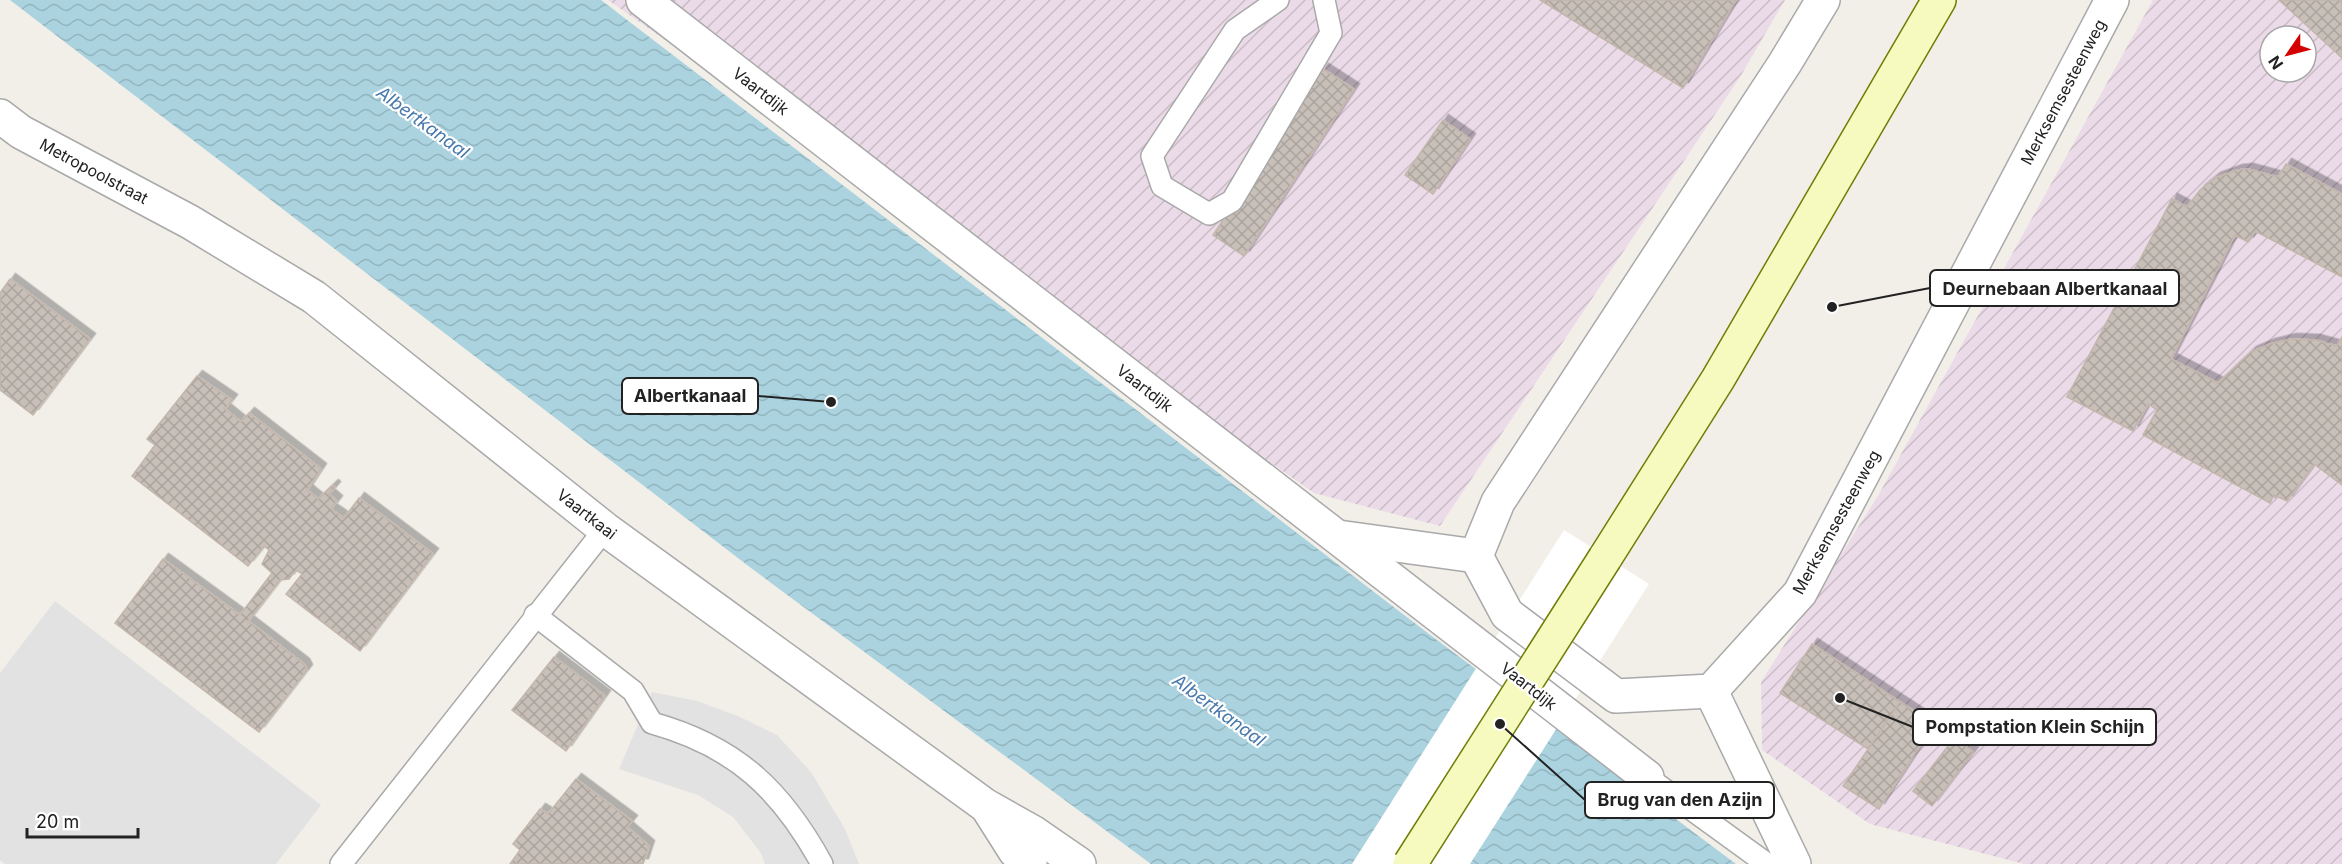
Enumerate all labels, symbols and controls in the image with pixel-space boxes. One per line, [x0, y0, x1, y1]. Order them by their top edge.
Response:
street label: Merksemsesteenweg [2016, 16, 2110, 168]
north arrow [2258, 24, 2318, 84]
text: N [2264, 52, 2287, 73]
street label: Vaartdijk [729, 63, 793, 119]
water label: Albertkanaal [372, 81, 474, 163]
street label: Metropoolstraat [36, 134, 152, 208]
callout: Deurnebaan Albertkanaal [1930, 270, 2179, 306]
text: Deurnebaan Albertkanaal [1943, 278, 2167, 299]
street label: Vaartdijk [1113, 360, 1177, 416]
callout: Albertkanaal [622, 378, 758, 414]
text: Albertkanaal [634, 385, 746, 406]
street label: Merksemsesteenweg [1788, 446, 1884, 598]
street label: Vaartkaai [553, 484, 621, 544]
street label: Vaartdijk [1497, 658, 1561, 714]
water label: Albertkanaal [1168, 669, 1270, 751]
callout: Pompstation Klein Schijn [1913, 709, 2156, 745]
text: Pompstation Klein Schijn [1926, 716, 2144, 737]
callout: Brug van den Azijn [1585, 782, 1774, 818]
text: Brug van den Azijn [1598, 789, 1762, 810]
scale bar [27, 801, 138, 839]
text: 20 m [36, 811, 79, 832]

